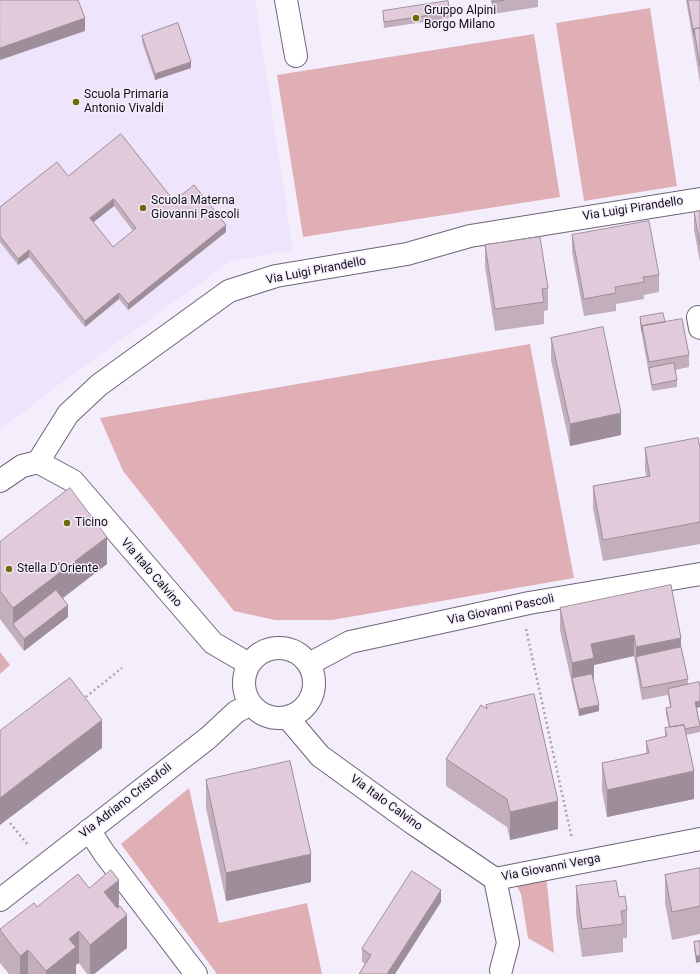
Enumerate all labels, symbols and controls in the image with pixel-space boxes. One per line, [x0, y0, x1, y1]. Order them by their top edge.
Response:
place label: Gruppo Alpini Borgo Milano [424, 4, 496, 32]
marker: Gruppo Alpini Borgo Milano [411, 13, 421, 23]
place label: Scuola Primaria Antonio Vivaldi [84, 88, 168, 116]
marker: Scuola Primaria Antonio Vivaldi [71, 97, 81, 107]
place label: Scuola Materna Giovanni Pascoli [151, 194, 239, 222]
street label: Via Luigi Pirandello [582, 194, 684, 224]
marker: Scuola Materna Giovanni Pascoli [138, 203, 148, 213]
street label: Via Luigi Pirandello [265, 254, 367, 288]
place label: Ticino [75, 516, 108, 530]
marker: Ticino [62, 518, 72, 528]
street label: Via Italo Calvino [117, 536, 185, 610]
place label: Stella D'Oriente [17, 562, 98, 576]
marker: Stella D'Oriente [4, 564, 14, 574]
street label: Via Giovanni Pascoli [446, 592, 556, 628]
street label: Via Adriano Cristofoli [77, 761, 175, 841]
street label: Via Italo Calvino [347, 772, 425, 834]
street label: Via Giovanni Verga [500, 851, 602, 885]

